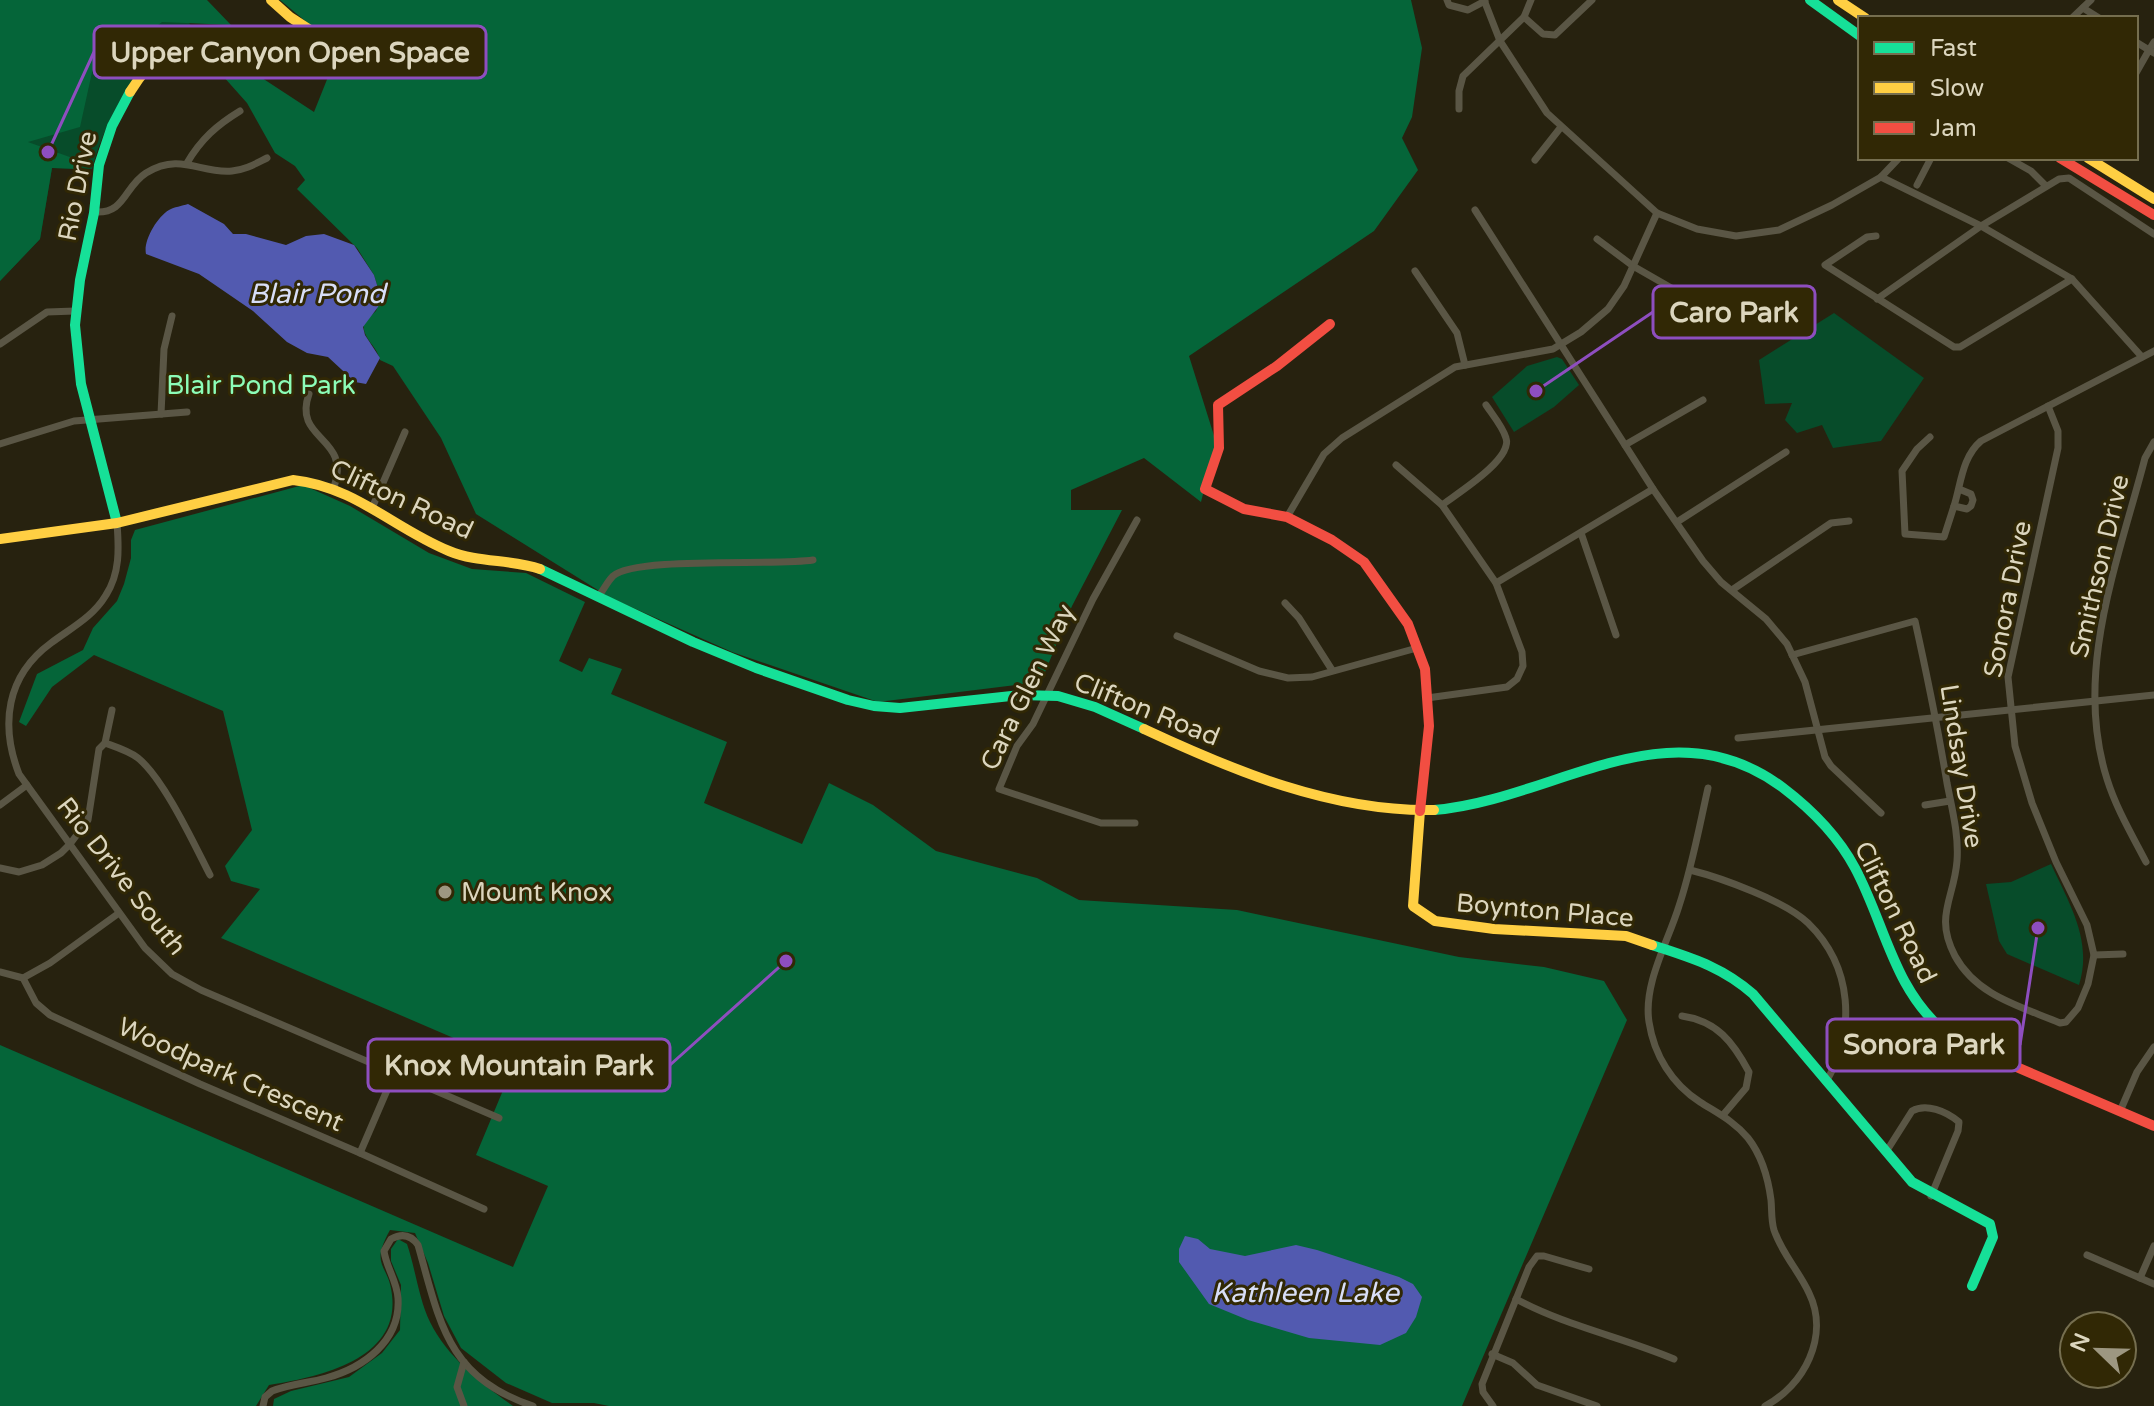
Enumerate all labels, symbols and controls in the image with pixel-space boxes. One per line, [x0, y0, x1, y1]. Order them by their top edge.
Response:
legend [1858, 16, 2138, 160]
callout: Upper Canyon Open Space [94, 26, 486, 78]
text: Fast [1930, 34, 1977, 63]
text: Upper Canyon Open Space [110, 36, 470, 70]
text: Slow [1930, 74, 1984, 103]
text: Jam [1930, 114, 1977, 143]
street label: Rio Drive [52, 128, 103, 244]
water label: Blair Pond [248, 277, 389, 311]
callout: Caro Park [1653, 286, 1815, 338]
text: Caro Park [1669, 296, 1799, 330]
park label: Blair Pond Park [166, 370, 356, 401]
street label: Clifton Road [325, 453, 478, 546]
street label: Smithson Drive [2063, 472, 2136, 661]
street label: Sonora Drive [1977, 518, 2038, 680]
street label: Cara Glen Way [974, 599, 1081, 775]
street label: Clifton Road [1070, 666, 1224, 753]
street label: Lindsay Drive [1933, 682, 1990, 850]
street label: Rio Drive South [50, 791, 193, 961]
street label: Clifton Road [1848, 836, 1943, 988]
place label: Mount Knox [461, 877, 612, 908]
marker: Mount Knox [436, 883, 454, 901]
street label: Boynton Place [1455, 887, 1635, 934]
street label: Woodpark Crescent [113, 1011, 348, 1138]
callout: Sonora Park [1827, 1019, 2020, 1071]
text: Sonora Park [1843, 1028, 2005, 1062]
callout: Knox Mountain Park [368, 1039, 670, 1091]
text: Knox Mountain Park [384, 1049, 654, 1083]
water label: Kathleen Lake [1211, 1276, 1401, 1310]
north arrow [2058, 1310, 2138, 1390]
text: N [2065, 1329, 2096, 1356]

